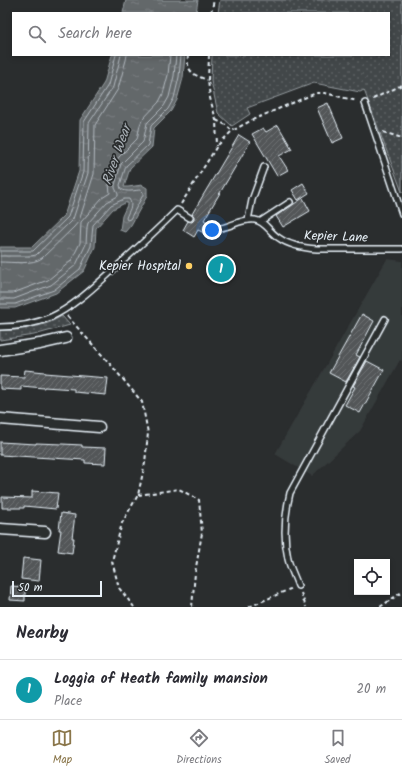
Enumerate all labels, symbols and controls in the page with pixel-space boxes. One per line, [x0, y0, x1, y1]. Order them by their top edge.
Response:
search box [12, 12, 390, 56]
text: Search here [58, 22, 132, 46]
icon: search [26, 23, 48, 45]
water label: River Wear [96, 119, 139, 188]
your location [202, 220, 222, 240]
street label: Kepier Lane [304, 225, 369, 249]
pin: 1 [208, 254, 234, 284]
place label: Kepier Hospital [99, 256, 181, 277]
marker: Kepier Hospital [184, 261, 194, 271]
map controls [354, 559, 390, 595]
button: locate [354, 559, 390, 595]
scale bar [12, 579, 102, 598]
text: 50 m [18, 579, 43, 597]
text: Nearby [16, 620, 68, 647]
text: Loggia of Heath family mansion [54, 667, 268, 691]
text: 1 [27, 679, 31, 700]
text: 20 m [356, 679, 386, 700]
text: Place [54, 691, 82, 712]
tab: Map [51, 727, 73, 769]
tab: Directions [176, 727, 222, 769]
tab: Saved [325, 727, 351, 769]

